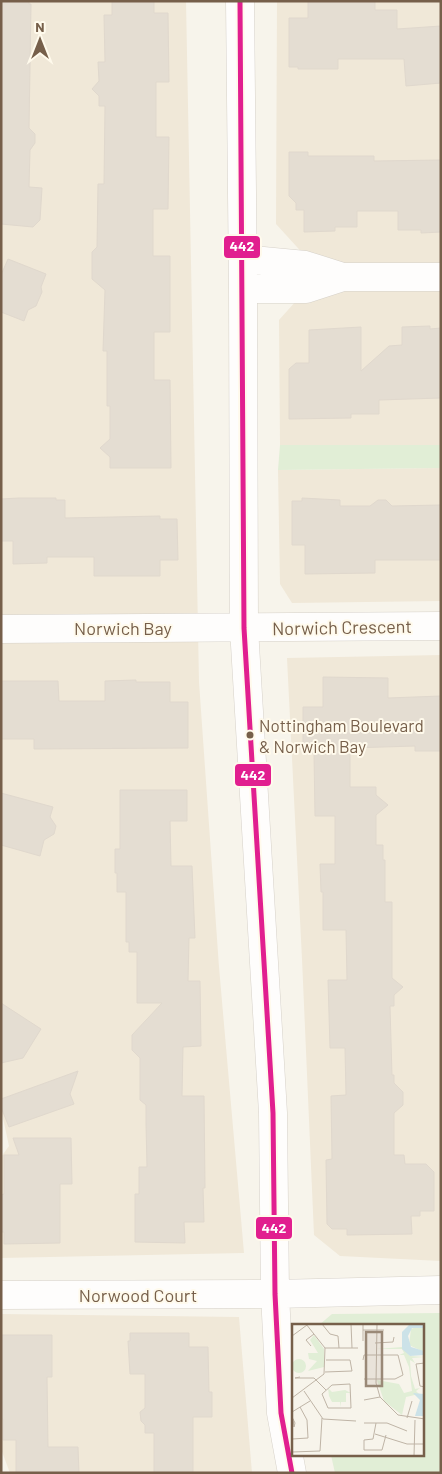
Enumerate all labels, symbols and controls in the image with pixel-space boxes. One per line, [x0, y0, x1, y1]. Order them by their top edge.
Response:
north arrow [15, 15, 65, 65]
text: N [35, 18, 45, 35]
line badge: 442 [223, 235, 261, 259]
text: 442 [230, 237, 255, 254]
street label: Norwich Crescent [272, 615, 412, 639]
street label: Norwich Bay [74, 617, 172, 639]
place label: Nottingham Boulevard & Norwich Bay [259, 715, 424, 756]
marker: Nottingham Boulevard & Norwich Bay [245, 730, 255, 740]
line badge: 442 [234, 763, 272, 787]
text: 442 [241, 766, 266, 783]
line badge: 442 [255, 1216, 293, 1240]
text: 442 [262, 1219, 287, 1236]
street label: Norwood Court [79, 1284, 197, 1306]
inset map [292, 1324, 424, 1456]

